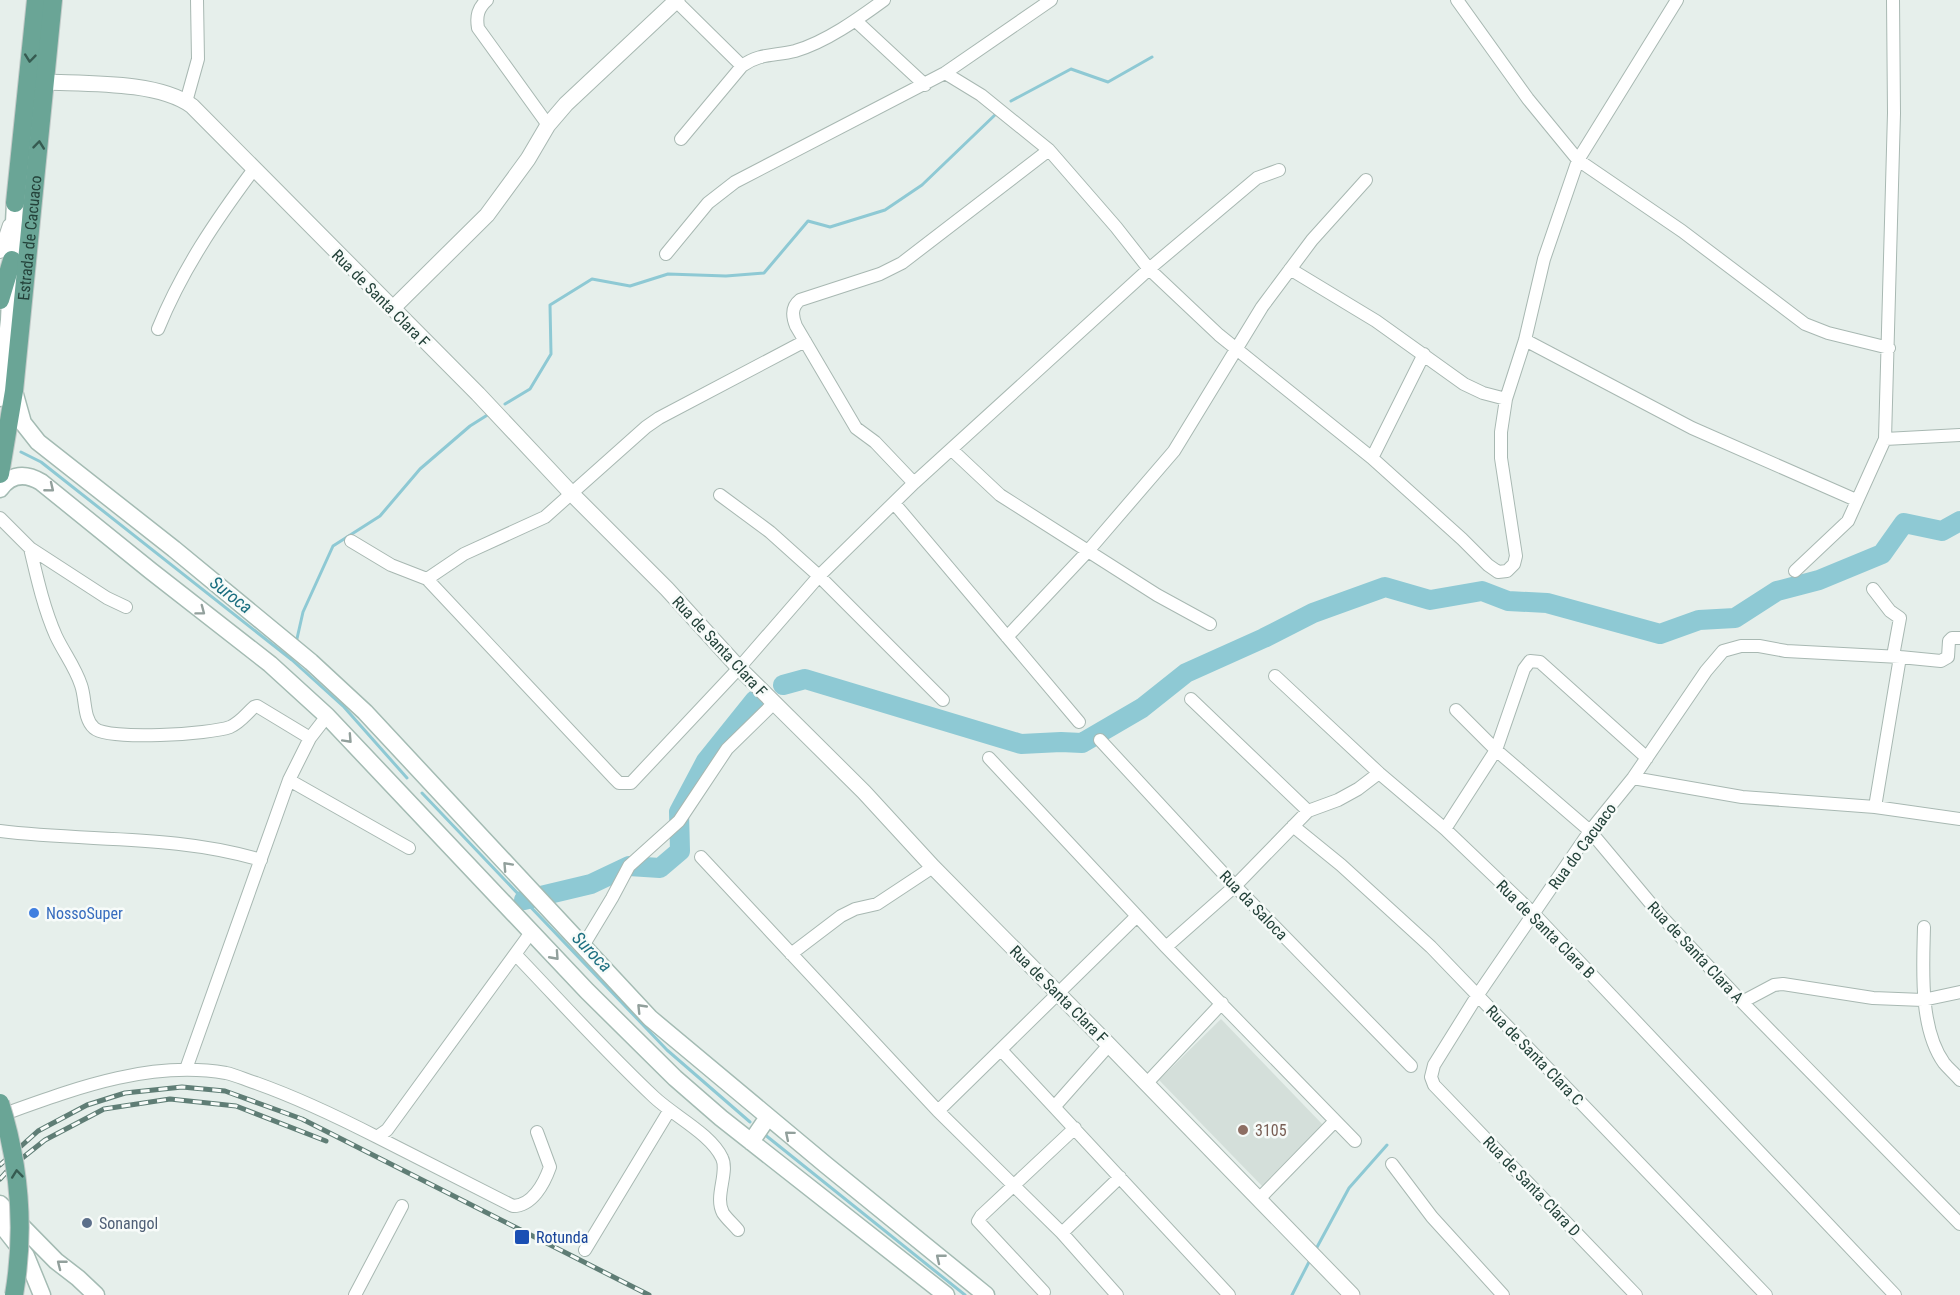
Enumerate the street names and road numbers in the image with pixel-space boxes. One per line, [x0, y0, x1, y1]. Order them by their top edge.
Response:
street label: Estrada de Cacuaco [14, 175, 45, 301]
street label: Rua de Santa Clara F [328, 246, 434, 351]
street label: Rua de Santa Clara F [668, 592, 771, 701]
street label: Rua do Cacuaco [1545, 799, 1620, 893]
street label: Rua da Saloca [1216, 867, 1292, 944]
street label: Rua de Santa Clara B [1492, 876, 1599, 983]
street label: Rua de Santa Clara A [1644, 898, 1748, 1007]
street label: Rua de Santa Clara F [1006, 942, 1112, 1047]
street label: Rua de Santa Clara C [1482, 1001, 1587, 1109]
street label: Rua de Santa Clara D [1479, 1132, 1584, 1240]

